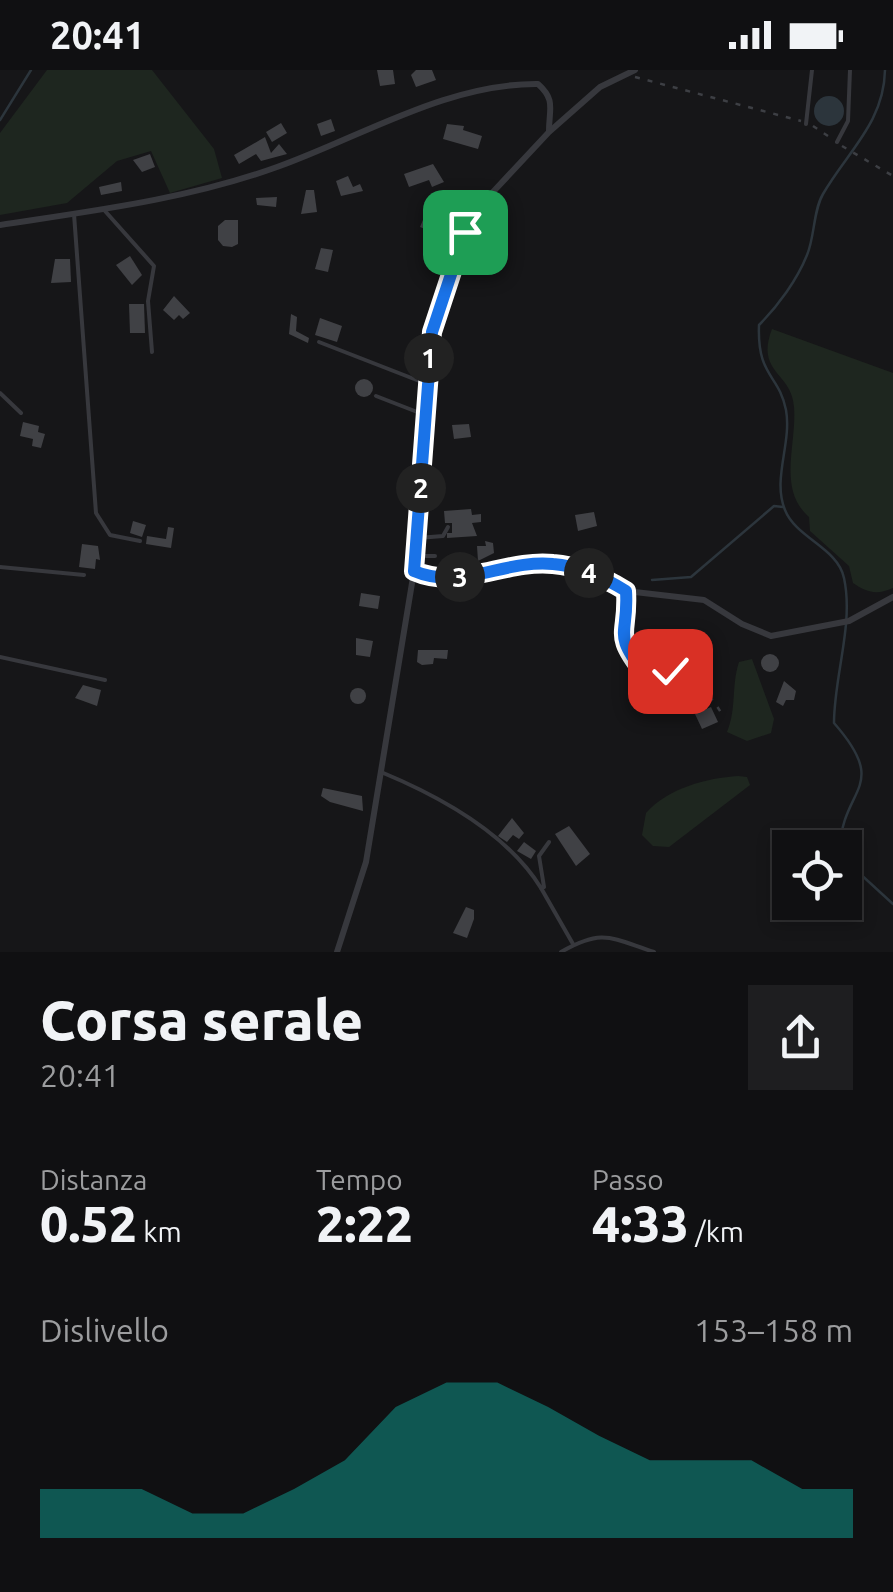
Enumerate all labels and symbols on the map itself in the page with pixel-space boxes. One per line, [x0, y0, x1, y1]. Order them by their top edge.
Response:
pin [423, 190, 508, 275]
pin: 1 [404, 333, 454, 383]
pin: 2 [396, 463, 446, 513]
pin: 4 [564, 548, 614, 598]
pin: 3 [435, 552, 485, 602]
pin [628, 629, 713, 714]

